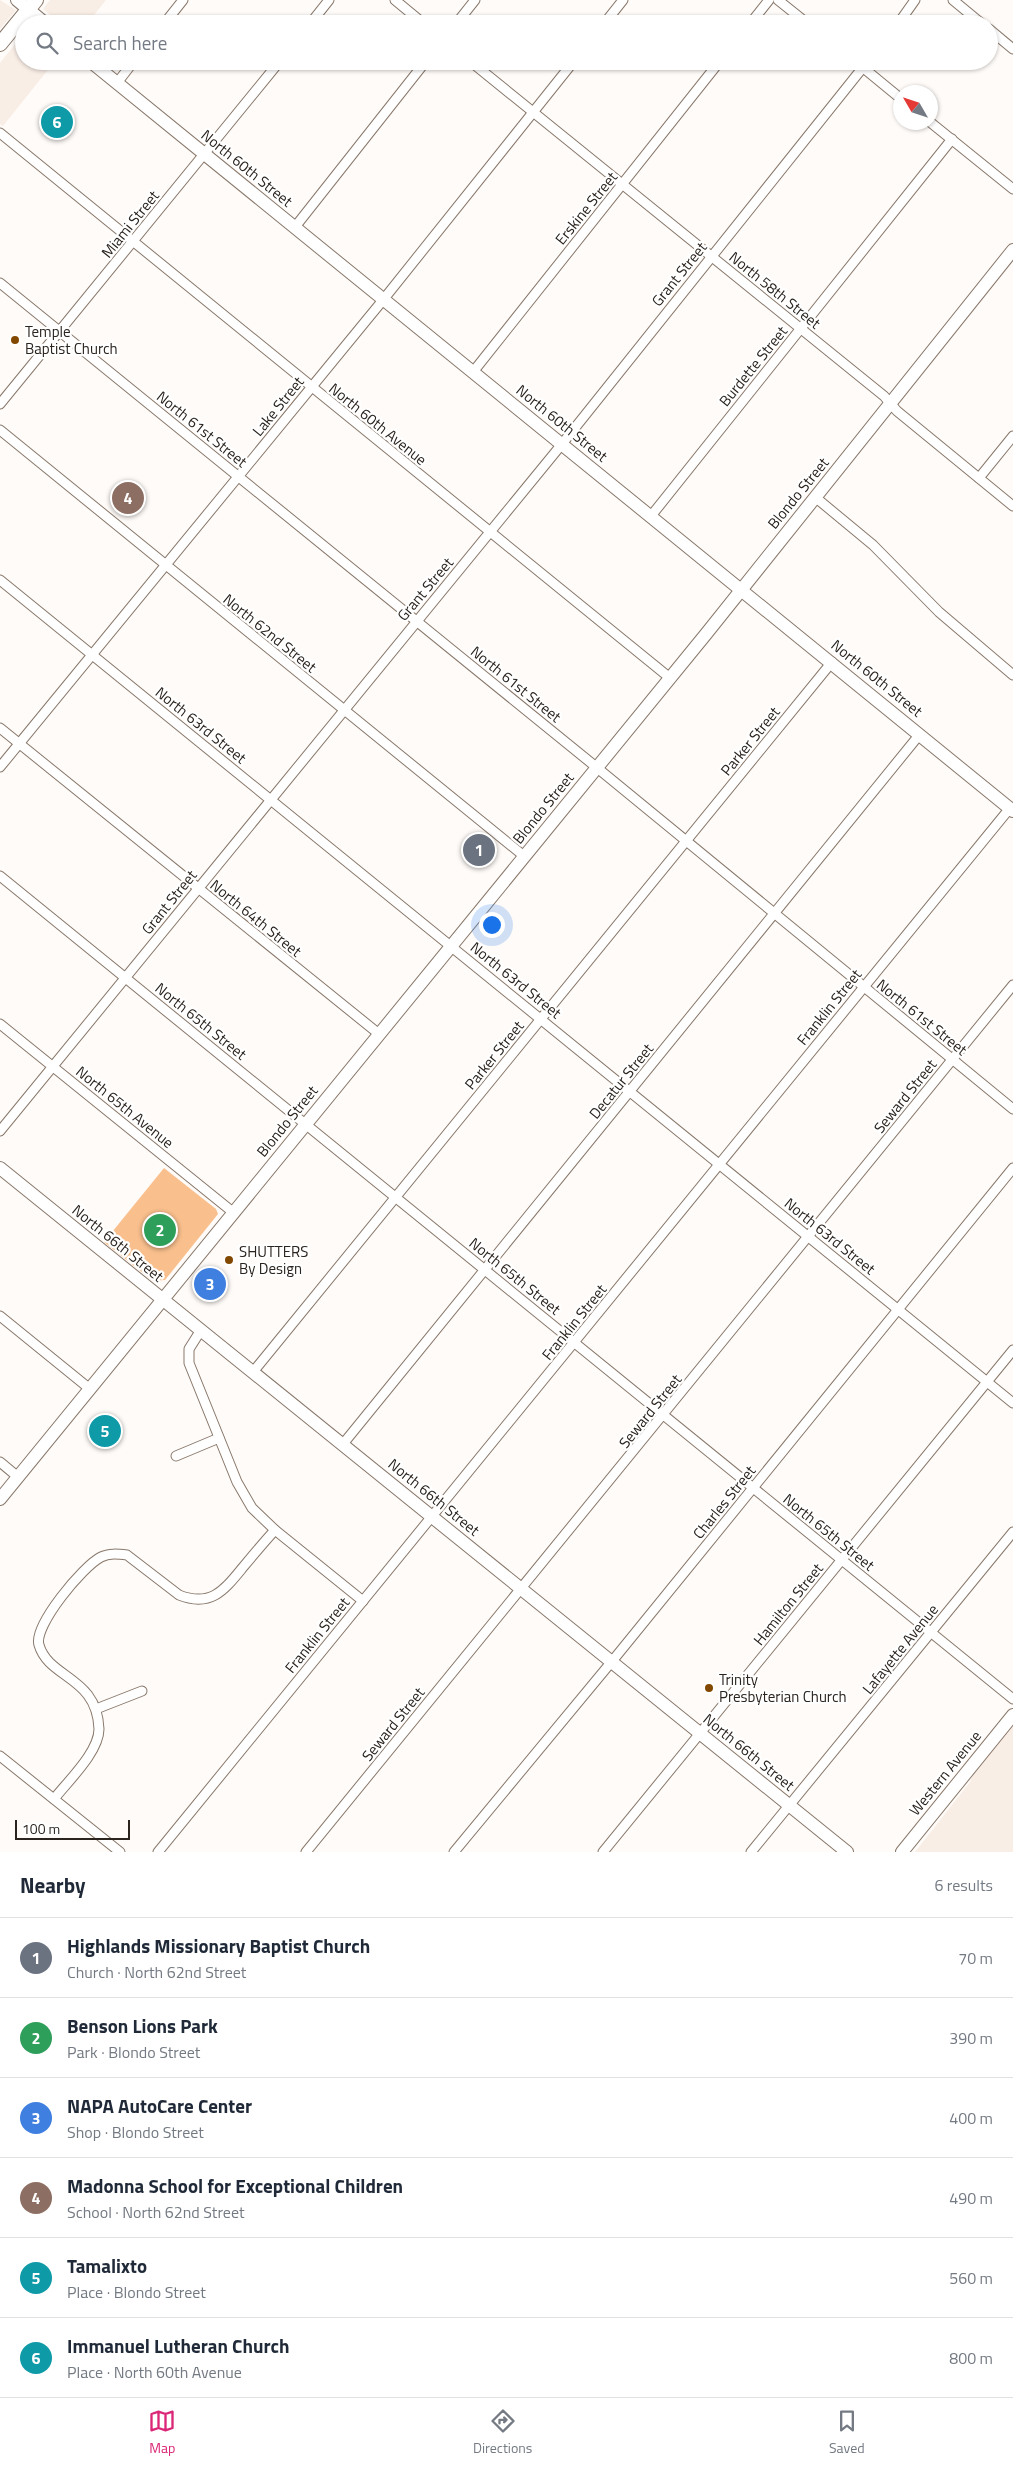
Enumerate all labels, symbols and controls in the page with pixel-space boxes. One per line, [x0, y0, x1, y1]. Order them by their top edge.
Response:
search box [15, 15, 998, 70]
text: Search here [73, 28, 167, 57]
icon: search [33, 29, 61, 57]
north arrow [893, 85, 938, 130]
pin: 6 [41, 103, 73, 141]
street label: North 60th Street [196, 124, 298, 213]
street label: Erskine Street [549, 166, 623, 250]
street label: Miami Street [96, 185, 165, 263]
street label: Grant Street [646, 236, 713, 311]
street label: North 58th Street [724, 246, 826, 335]
place label: Temple Baptist Church [25, 320, 118, 360]
street label: Burdette Street [713, 320, 793, 411]
marker: Temple Baptist Church [9, 334, 21, 346]
street label: Lake Street [247, 371, 310, 441]
street label: North 60th Avenue [324, 377, 432, 471]
street label: North 60th Street [511, 379, 613, 468]
street label: North 61st Street [152, 385, 253, 473]
street label: Blondo Street [762, 452, 835, 534]
pin: 4 [112, 479, 144, 517]
street label: Grant Street [391, 551, 459, 626]
street label: North 62nd Street [218, 588, 322, 678]
street label: North 60th Street [826, 634, 928, 723]
street label: North 61st Street [466, 640, 567, 728]
street label: North 63rd Street [150, 681, 252, 769]
street label: Parker Street [715, 701, 786, 781]
street label: Blondo Street [507, 767, 580, 849]
pin: 1 [463, 831, 495, 869]
street label: Grant Street [136, 864, 203, 939]
street label: North 64th Street [205, 874, 307, 963]
your location [479, 912, 505, 938]
street label: North 63rd Street [465, 936, 567, 1024]
street label: Franklin Street [791, 963, 867, 1050]
street label: North 61st Street [872, 973, 973, 1061]
street label: North 65th Street [150, 977, 252, 1066]
street label: Parker Street [459, 1015, 530, 1095]
street label: Decatur Street [583, 1038, 659, 1124]
street label: Seward Street [868, 1053, 943, 1138]
street label: North 65th Avenue [71, 1060, 179, 1154]
street label: Blondo Street [251, 1080, 324, 1162]
street label: North 63rd Street [779, 1192, 881, 1280]
street label: North 66th Street [67, 1199, 169, 1288]
pin: 2 [144, 1211, 176, 1249]
street label: North 65th Street [464, 1232, 566, 1321]
place label: SHUTTERS By Design [239, 1240, 308, 1280]
marker: SHUTTERS By Design [223, 1254, 235, 1266]
pin: 3 [194, 1265, 226, 1303]
street label: Franklin Street [536, 1278, 612, 1365]
street label: Seward Street [613, 1368, 688, 1453]
pin: 5 [89, 1412, 121, 1450]
street label: North 66th Street [383, 1453, 485, 1542]
street label: Charles Street [687, 1460, 761, 1544]
street label: North 65th Street [778, 1488, 880, 1577]
street label: Hamilton Street [748, 1557, 829, 1650]
street label: Franklin Street [279, 1591, 355, 1678]
street label: Lafayette Avenue [856, 1599, 944, 1699]
place label: Trinity Presbyterian Church [719, 1668, 847, 1708]
street label: Seward Street [356, 1681, 431, 1766]
marker: Trinity Presbyterian Church [703, 1682, 715, 1694]
street label: North 66th Street [698, 1708, 800, 1797]
street label: Western Avenue [903, 1725, 987, 1821]
scale bar [15, 1817, 130, 1840]
text: 100 m [22, 1818, 60, 1839]
text: Nearby [20, 1869, 85, 1901]
text: 6 results [934, 1873, 993, 1897]
text: Highlands Missionary Baptist Church [67, 1931, 370, 1960]
text: 1 [32, 1946, 40, 1970]
text: 70 m [958, 1946, 993, 1970]
text: Church · North 62nd Street [67, 1960, 246, 1984]
text: Benson Lions Park [67, 2011, 218, 2040]
text: 2 [32, 2026, 40, 2050]
text: 390 m [949, 2026, 993, 2050]
text: Park · Blondo Street [67, 2040, 200, 2064]
text: NAPA AutoCare Center [67, 2091, 252, 2120]
text: 3 [32, 2106, 40, 2130]
text: 400 m [949, 2106, 993, 2130]
text: Shop · Blondo Street [67, 2120, 204, 2144]
text: Madonna School for Exceptional Children [67, 2171, 403, 2200]
text: 4 [32, 2186, 40, 2210]
text: 490 m [949, 2186, 993, 2210]
text: School · North 62nd Street [67, 2200, 245, 2224]
text: Tamalixto [67, 2251, 147, 2280]
text: 5 [32, 2266, 40, 2290]
text: 560 m [949, 2266, 993, 2290]
text: Place · Blondo Street [67, 2280, 206, 2304]
text: Immanuel Lutheran Church [67, 2331, 289, 2360]
text: 6 [32, 2346, 40, 2370]
text: 800 m [949, 2346, 993, 2370]
text: Place · North 60th Avenue [67, 2360, 242, 2384]
tab: Map [148, 2407, 176, 2458]
tab: Directions [473, 2407, 532, 2458]
tab: Saved [829, 2407, 865, 2458]

